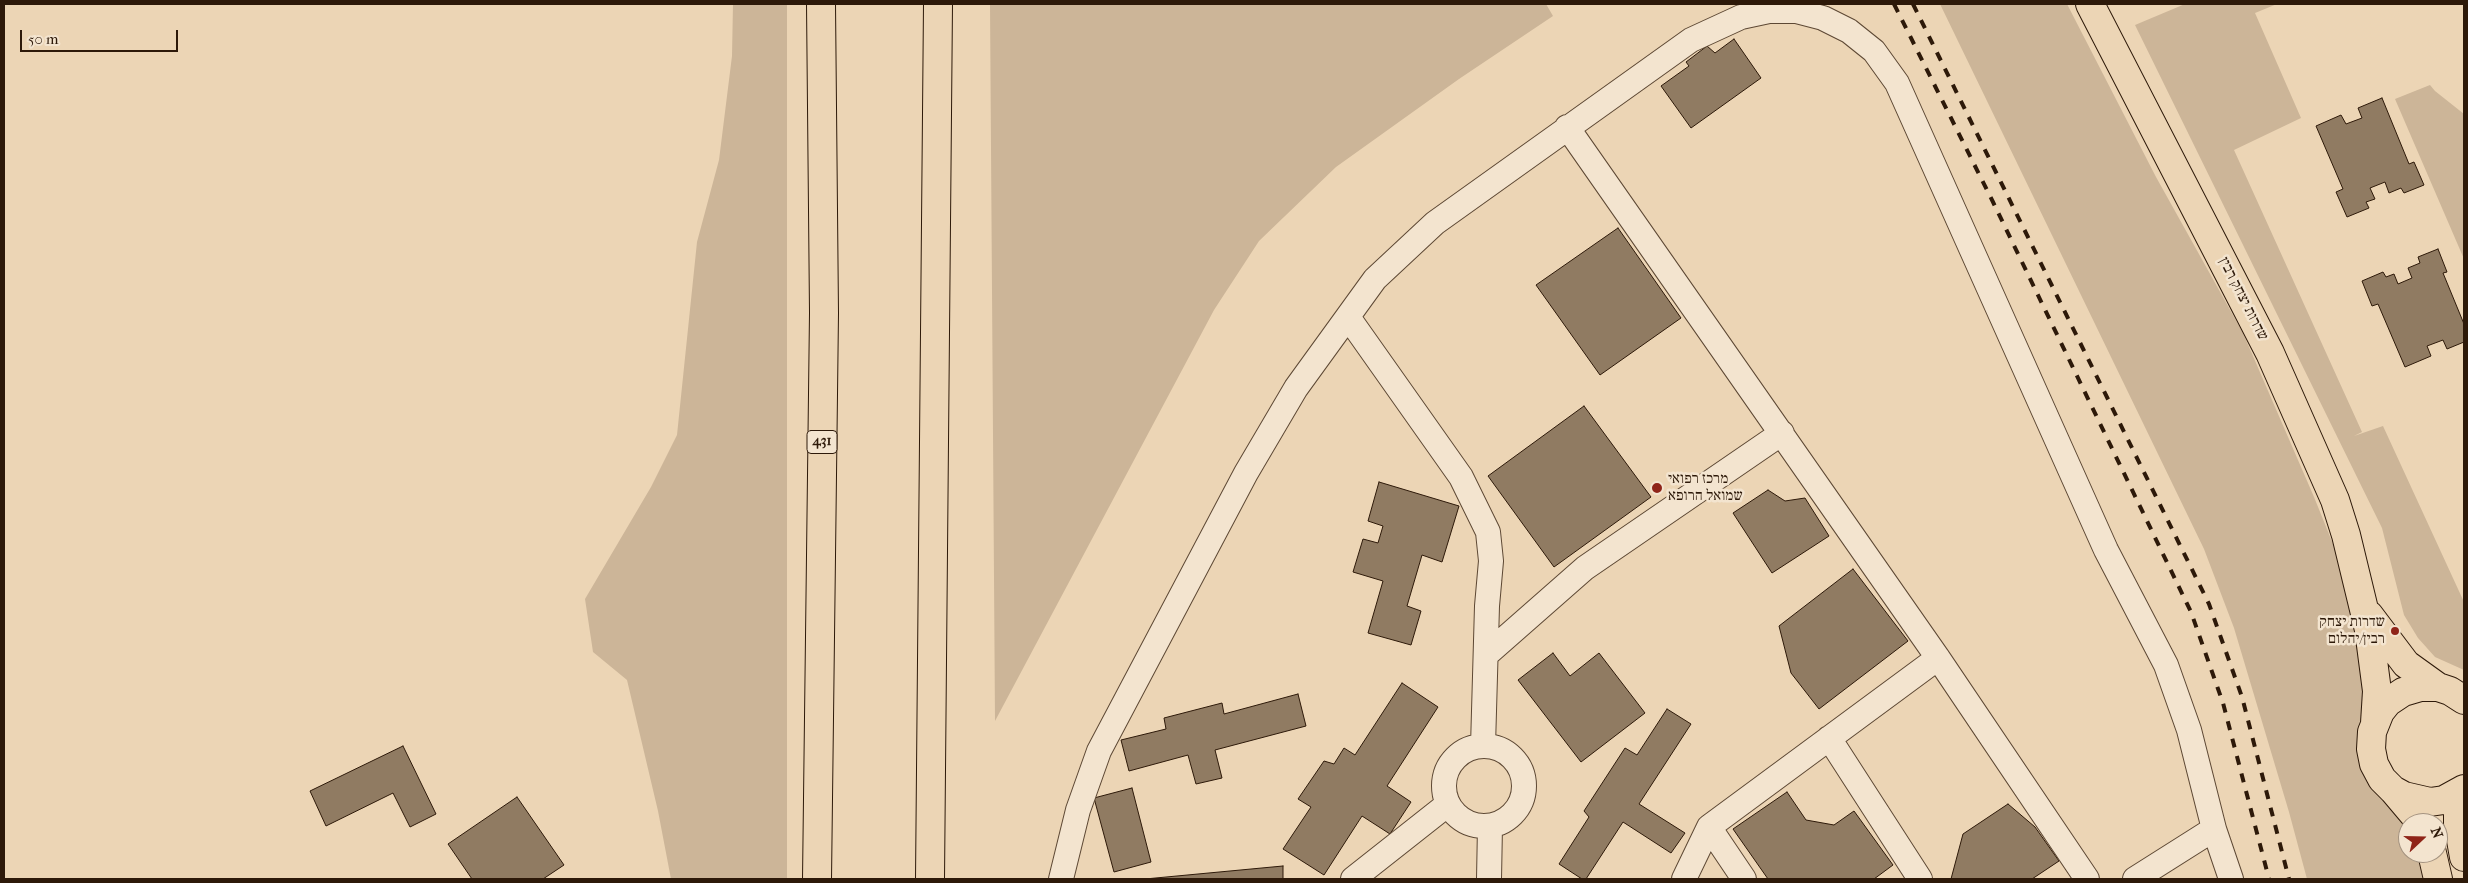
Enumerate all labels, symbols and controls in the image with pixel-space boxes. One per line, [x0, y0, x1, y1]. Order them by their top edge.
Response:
scale bar [22, 20, 180, 52]
text: 50 m [28, 30, 58, 48]
street label: שדרות יצחק רבין [2214, 254, 2272, 344]
road number: 431 [807, 431, 837, 454]
place label: מרכז רפואי שמואל הרופא [1668, 470, 1743, 505]
marker: מרכז רפואי שמואל הרופא [1650, 481, 1664, 495]
place label: שדרות יצחק רבין/יהלום [2319, 613, 2385, 648]
marker: שדרות יצחק רבין/יהלום [2389, 625, 2401, 637]
north arrow [2398, 813, 2448, 863]
text: N [2427, 825, 2446, 841]

